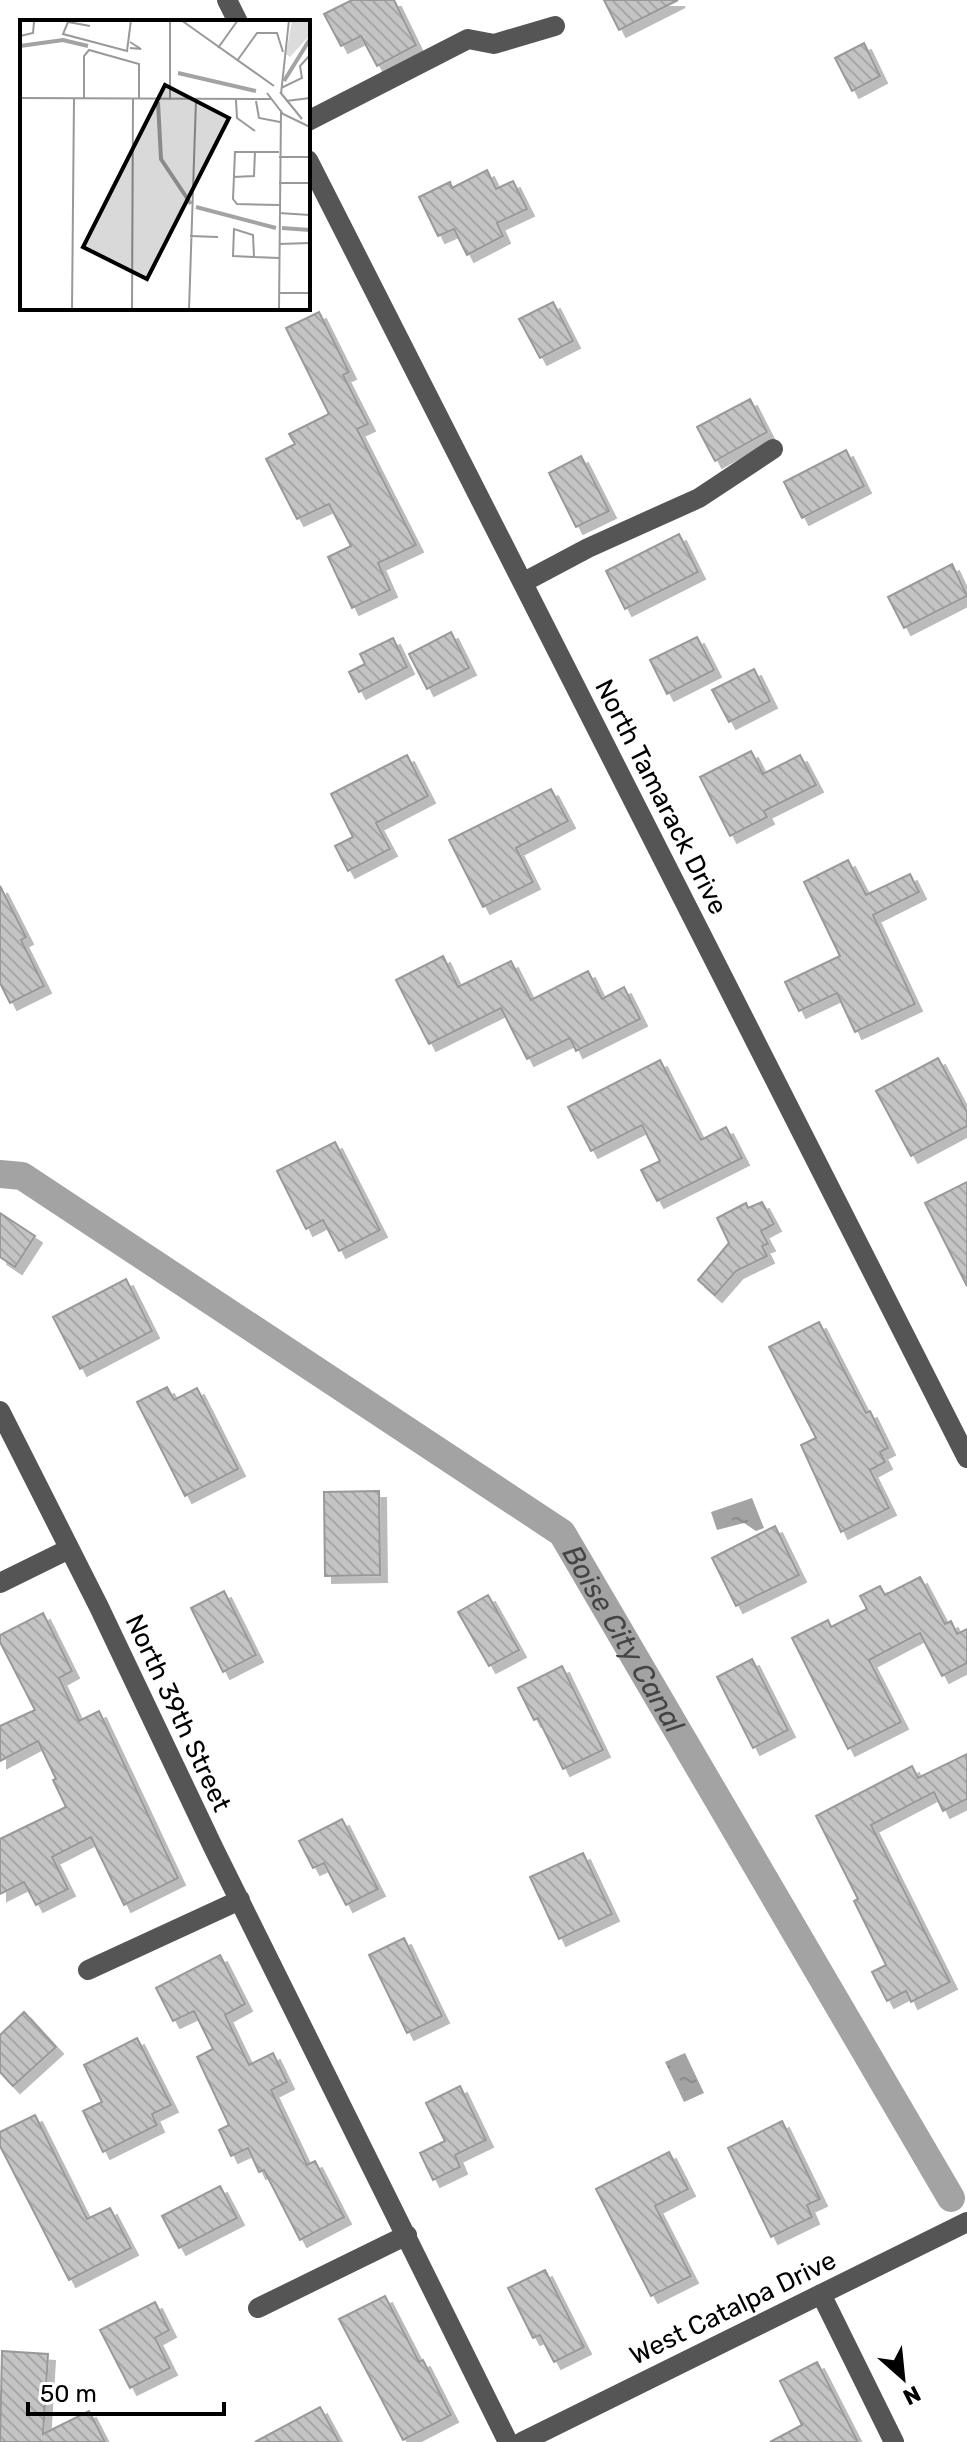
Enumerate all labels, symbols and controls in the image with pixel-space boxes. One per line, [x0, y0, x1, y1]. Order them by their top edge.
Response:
inset map [20, 20, 310, 310]
street label: North Tamarack Drive [588, 674, 734, 920]
water label: Boise City Canal [556, 1539, 692, 1740]
street label: North 39th Street [119, 1610, 237, 1816]
street label: West Catalpa Drive [625, 2245, 841, 2371]
north arrow [863, 2338, 943, 2418]
scale bar [28, 2366, 224, 2416]
text: 50 m [40, 2380, 97, 2408]
text: N [899, 2380, 925, 2411]

